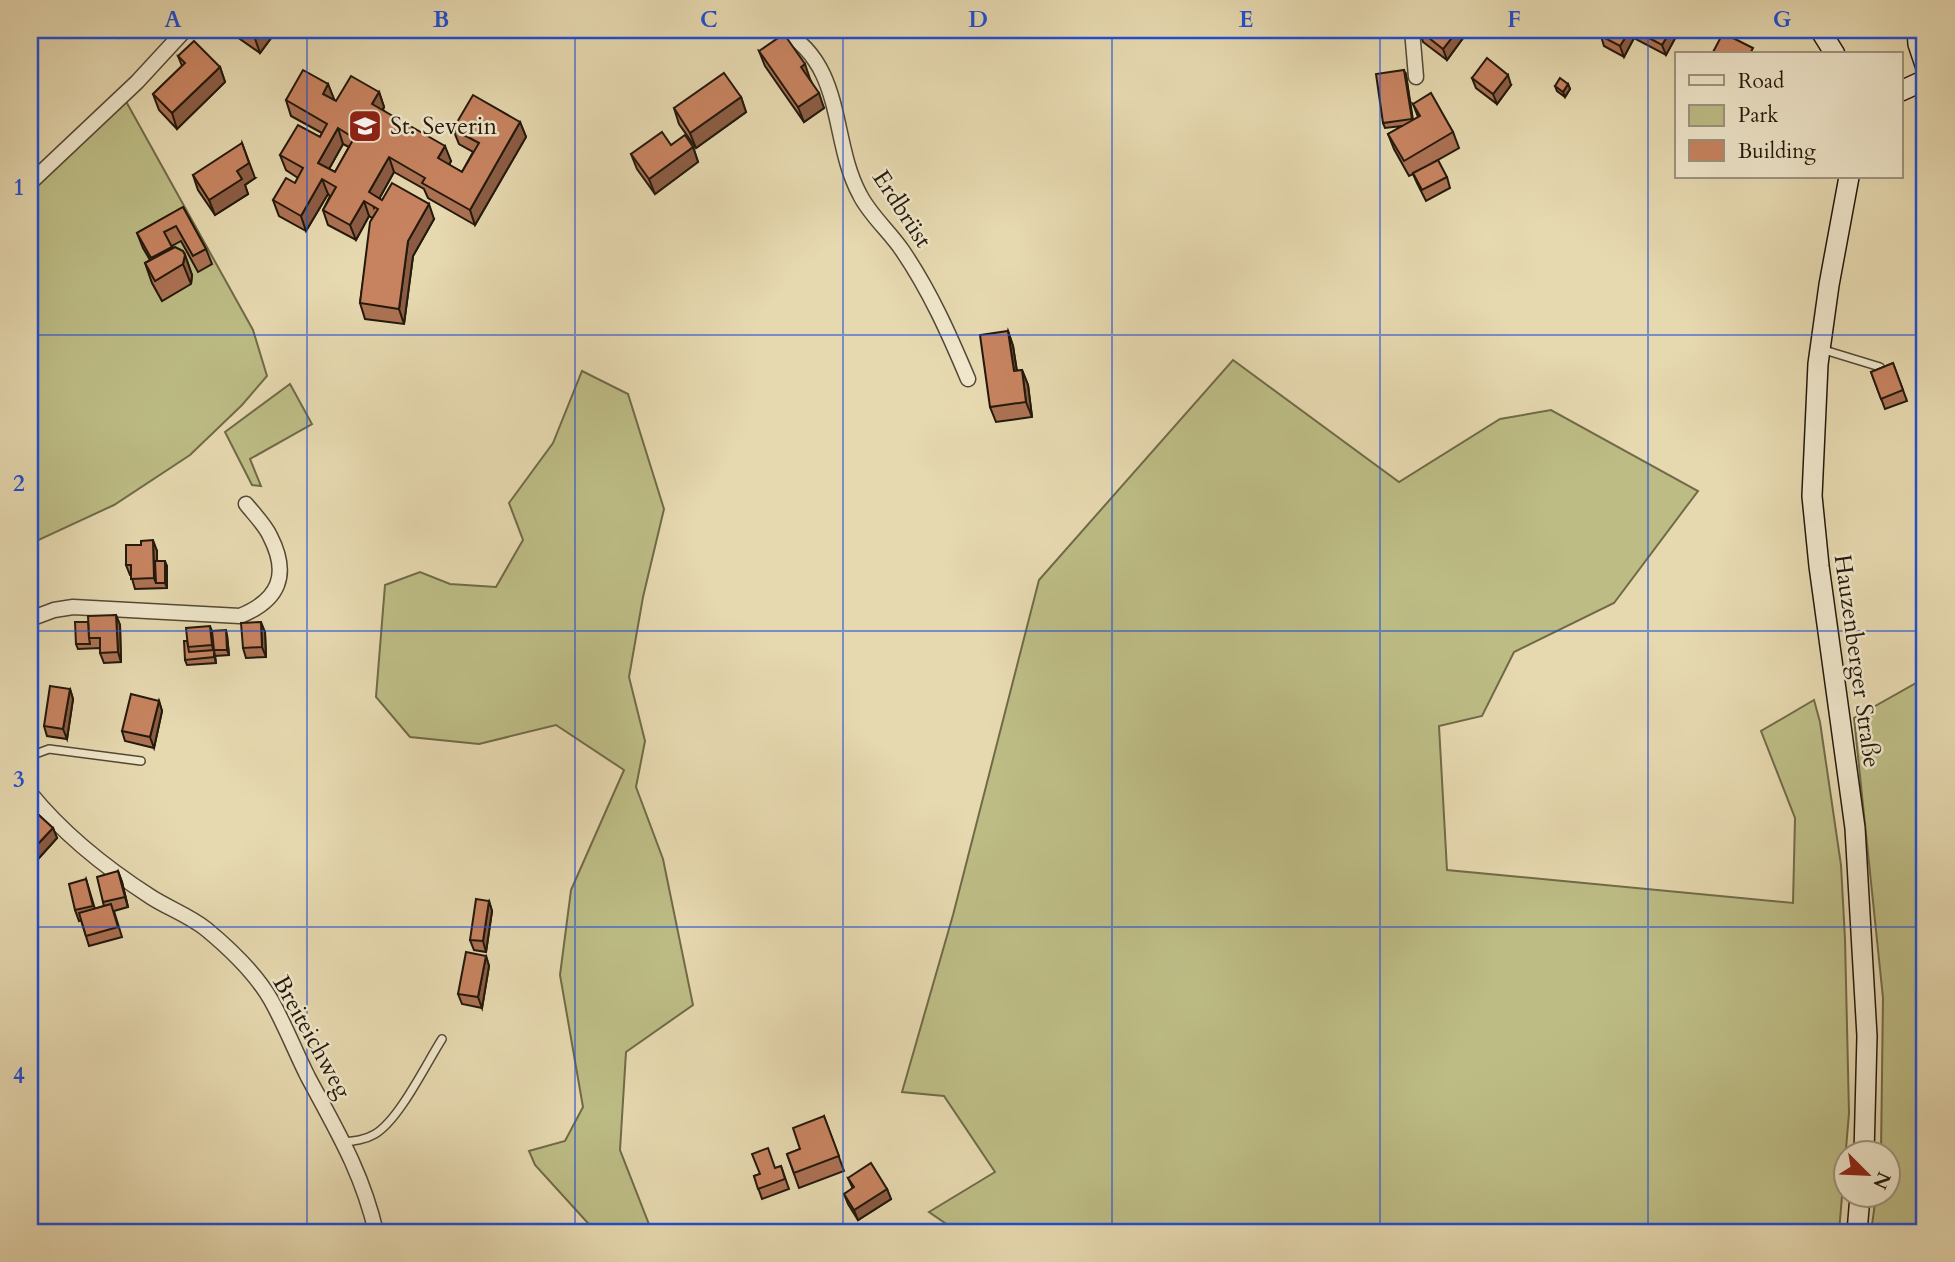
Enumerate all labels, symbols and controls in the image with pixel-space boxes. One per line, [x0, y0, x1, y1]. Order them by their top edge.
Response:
text: A [164, 4, 182, 35]
text: B [433, 4, 449, 35]
text: C [700, 4, 718, 35]
text: D [968, 4, 988, 35]
text: E [1239, 4, 1253, 35]
text: F [1507, 4, 1521, 35]
text: G [1773, 4, 1792, 35]
legend [1675, 52, 1902, 178]
text: Road [1738, 67, 1784, 96]
text: Park [1738, 101, 1779, 130]
school or university icon: St. Severin [346, 107, 384, 145]
place label: St. Severin [390, 110, 498, 143]
text: Building [1738, 137, 1816, 166]
street label: Erdbrüst [865, 164, 940, 255]
text: 1 [13, 172, 25, 203]
text: 2 [13, 468, 25, 499]
street label: Hauzenberger Straße [1826, 552, 1888, 770]
text: 3 [13, 764, 25, 795]
street label: Breiteichweg [265, 970, 360, 1105]
text: 4 [13, 1060, 25, 1091]
north arrow [1832, 1140, 1902, 1210]
text: N [1866, 1168, 1897, 1194]

